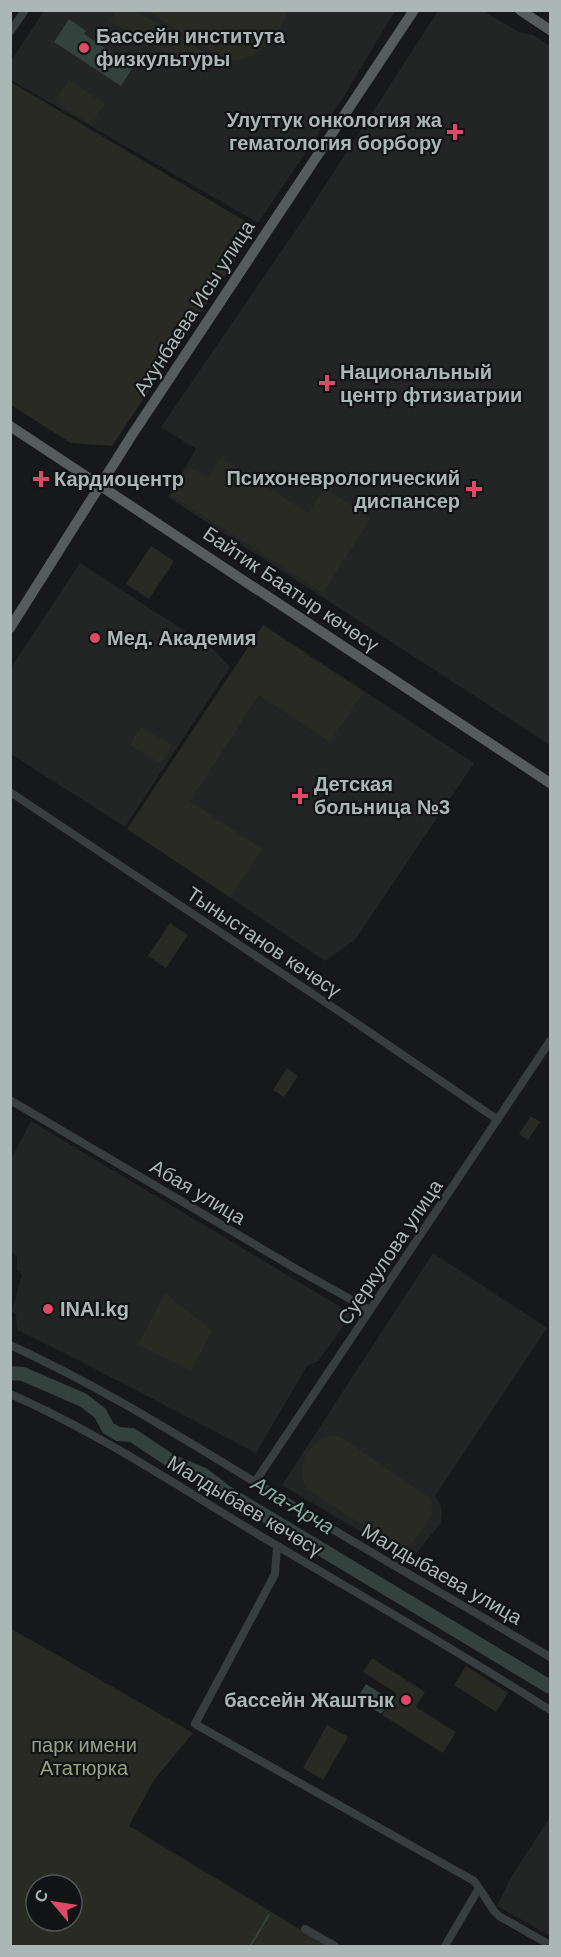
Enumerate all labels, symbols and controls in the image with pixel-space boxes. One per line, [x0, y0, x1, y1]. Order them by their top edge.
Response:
place label: Бассейн института физкультуры [96, 25, 286, 70]
marker: Бассейн института физкультуры [77, 41, 91, 55]
place label: Улуттук онкология жа гематология борбору [226, 109, 443, 154]
marker: Улуттук онкология жа гематология борбору [446, 123, 464, 141]
street label: Ахунбаева Исы улица [129, 216, 259, 400]
place label: Национальный центр фтизиатрии [340, 361, 522, 406]
marker: Национальный центр фтизиатрии [318, 374, 336, 392]
place label: Психоневрологический диспансер [226, 467, 460, 512]
place label: Кардиоцентр [54, 468, 184, 490]
marker: Кардиоцентр [32, 470, 50, 488]
marker: Психоневрологический диспансер [465, 480, 483, 498]
street label: Байтик Баатыр көчөсү [199, 522, 383, 656]
place label: Мед. Академия [107, 627, 256, 649]
marker: Мед. Академия [88, 631, 102, 645]
place label: Детская больница №3 [314, 773, 450, 818]
marker: Детская больница №3 [291, 787, 309, 805]
street label: Тыныстанов көчөсү [183, 882, 345, 1002]
street label: Абая улица [147, 1155, 250, 1229]
street label: Суеркулова улица [333, 1175, 447, 1329]
place label: INAI.kg [60, 1298, 129, 1320]
marker: INAI.kg [41, 1302, 55, 1316]
street label: Малдыбаев көчөсү [164, 1451, 326, 1561]
water label: Ала-Арча [246, 1470, 338, 1539]
street label: Малдыбаева улица [358, 1519, 527, 1629]
place label: бассейн Жаштык [224, 1689, 395, 1711]
marker: бассейн Жаштык [399, 1693, 413, 1707]
park label: парк имени Ататюрка [31, 1734, 137, 1779]
north arrow [24, 1873, 84, 1933]
text: С [31, 1886, 52, 1905]

